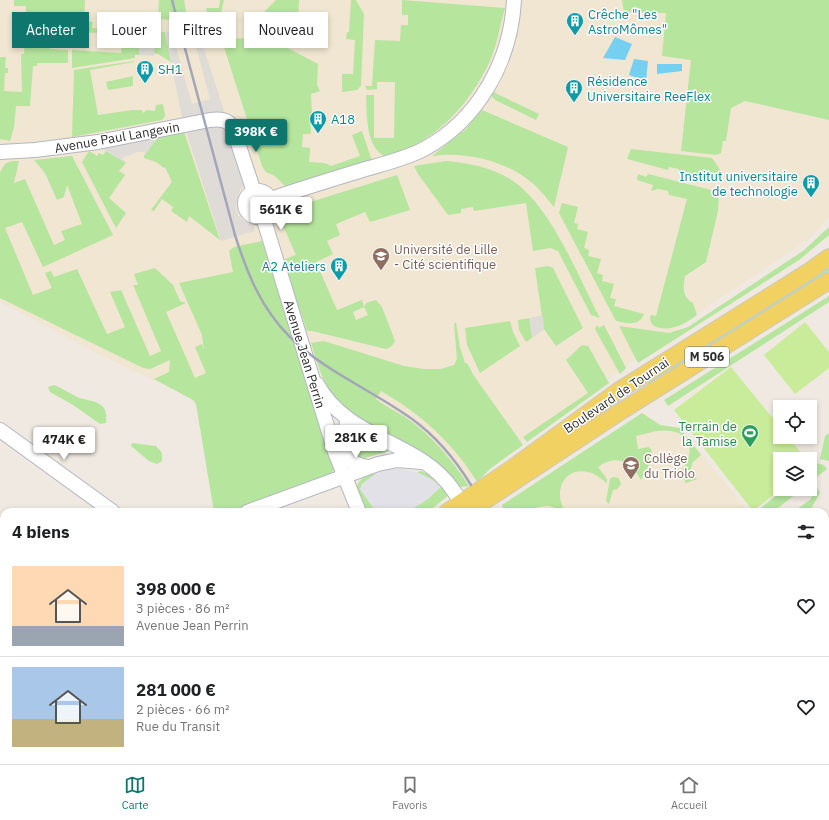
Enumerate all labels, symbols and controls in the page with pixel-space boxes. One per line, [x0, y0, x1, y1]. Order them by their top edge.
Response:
place label: Crêche "Les AstroMômes" [588, 6, 667, 38]
building icon: Crêche "Les AstroMômes" [565, 11, 585, 36]
chip: Acheter [12, 12, 89, 48]
chip: Louer [97, 12, 161, 48]
chip: Filtres [169, 12, 236, 48]
chip: Nouveau [244, 12, 328, 48]
building icon: SH1 [135, 59, 155, 84]
place label: SH1 [158, 61, 183, 78]
place label: Résidence Universitaire ReeFlex [587, 73, 711, 105]
building icon: Résidence Universitaire ReeFlex [564, 78, 584, 103]
building icon: A18 [308, 109, 328, 134]
place label: A18 [331, 111, 355, 128]
street label: Avenue Paul Langevin [53, 118, 181, 157]
pin: 398K € [223, 119, 289, 153]
text: 398K € [234, 123, 278, 140]
place label: Institut universitaire de technologie [679, 168, 798, 200]
building icon: Institut universitaire de technologie [801, 173, 821, 198]
pin: 561K € [248, 197, 314, 231]
text: 561K € [259, 201, 303, 218]
place label: Université de Lille ‐ Cité scientifique [394, 241, 498, 273]
school or university icon: Université de Lille ‐ Cité scientifique [371, 246, 391, 271]
building icon: A2 Ateliers [329, 256, 349, 281]
place label: A2 Ateliers [262, 258, 326, 275]
street label: Avenue Jean Perrin [280, 298, 329, 410]
road number: M 506 [685, 347, 729, 367]
street label: Boulevard de Tournai [560, 354, 672, 437]
map controls [773, 400, 817, 496]
button: locate [773, 400, 817, 444]
place label: Terrain de la Tamise [678, 418, 737, 450]
sports icon: Terrain de la Tamise [740, 423, 760, 448]
pin: 281K € [323, 425, 389, 459]
pin: 474K € [31, 427, 97, 461]
text: 281K € [334, 429, 378, 446]
text: 474K € [42, 431, 86, 448]
place label: Collège du Triolo [644, 450, 695, 482]
button: layers [773, 452, 817, 496]
school or university icon: Collège du Triolo [621, 455, 641, 480]
text: 4 biens [12, 521, 70, 543]
icon: filters [795, 521, 817, 543]
text: 398 000 € [136, 578, 216, 600]
icon: home [44, 582, 92, 630]
icon: heart [795, 595, 817, 617]
text: 3 pièces · 86 m² [136, 600, 230, 617]
text: Avenue Jean Perrin [136, 617, 249, 634]
text: 281 000 € [136, 679, 216, 701]
icon: home [44, 683, 92, 731]
icon: heart [795, 696, 817, 718]
text: 2 pièces · 66 m² [136, 701, 230, 718]
text: Rue du Transit [136, 718, 220, 735]
tab: Carte [122, 774, 149, 812]
tab: Favoris [392, 774, 427, 812]
tab: Accueil [671, 774, 707, 812]

